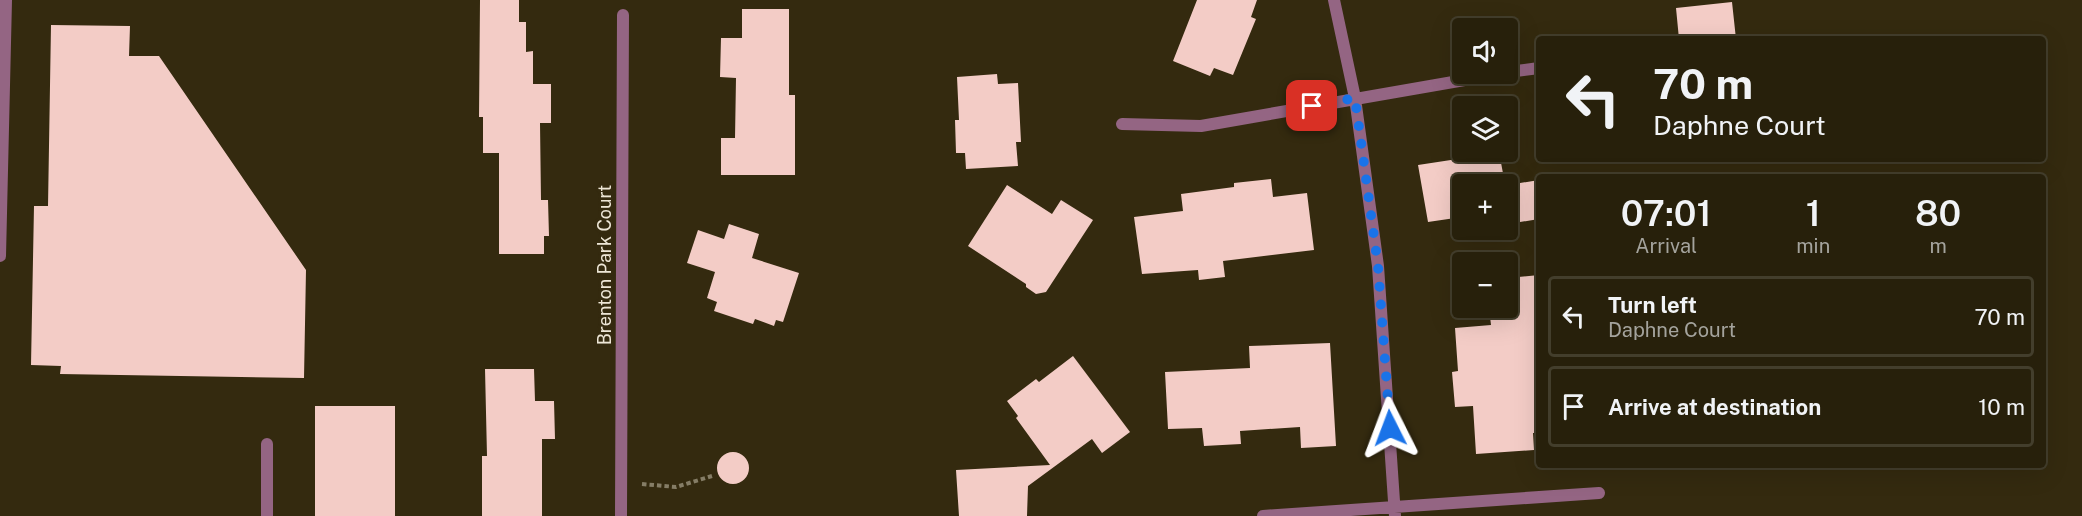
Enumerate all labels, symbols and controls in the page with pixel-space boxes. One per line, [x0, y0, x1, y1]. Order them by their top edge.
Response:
map controls [1452, 18, 1518, 318]
button: sound [1452, 18, 1518, 84]
text: 70 m [1653, 59, 1753, 108]
icon: left [1554, 60, 1632, 138]
pin [1286, 80, 1337, 131]
icon: arrive [1295, 89, 1328, 122]
button: layers [1452, 96, 1518, 162]
text: Daphne Court [1653, 109, 1826, 141]
button: + [1452, 174, 1518, 240]
street label: Brenton Park Court [594, 185, 615, 345]
text: 07:01 [1621, 192, 1712, 234]
text: 1 [1806, 192, 1821, 234]
text: 80 [1915, 192, 1961, 234]
text: Arrival [1635, 234, 1697, 258]
text: min [1796, 234, 1830, 258]
text: m [1929, 234, 1947, 258]
button: − [1452, 252, 1518, 318]
text: Turn left [1608, 292, 1697, 318]
icon: left [1557, 300, 1590, 333]
text: 70 m [1974, 304, 2025, 330]
text: Daphne Court [1608, 318, 1736, 342]
icon: arrive [1557, 390, 1590, 423]
text: Arrive at destination [1608, 394, 1821, 420]
text: 10 m [1978, 394, 2025, 420]
position arrow [1358, 396, 1422, 460]

